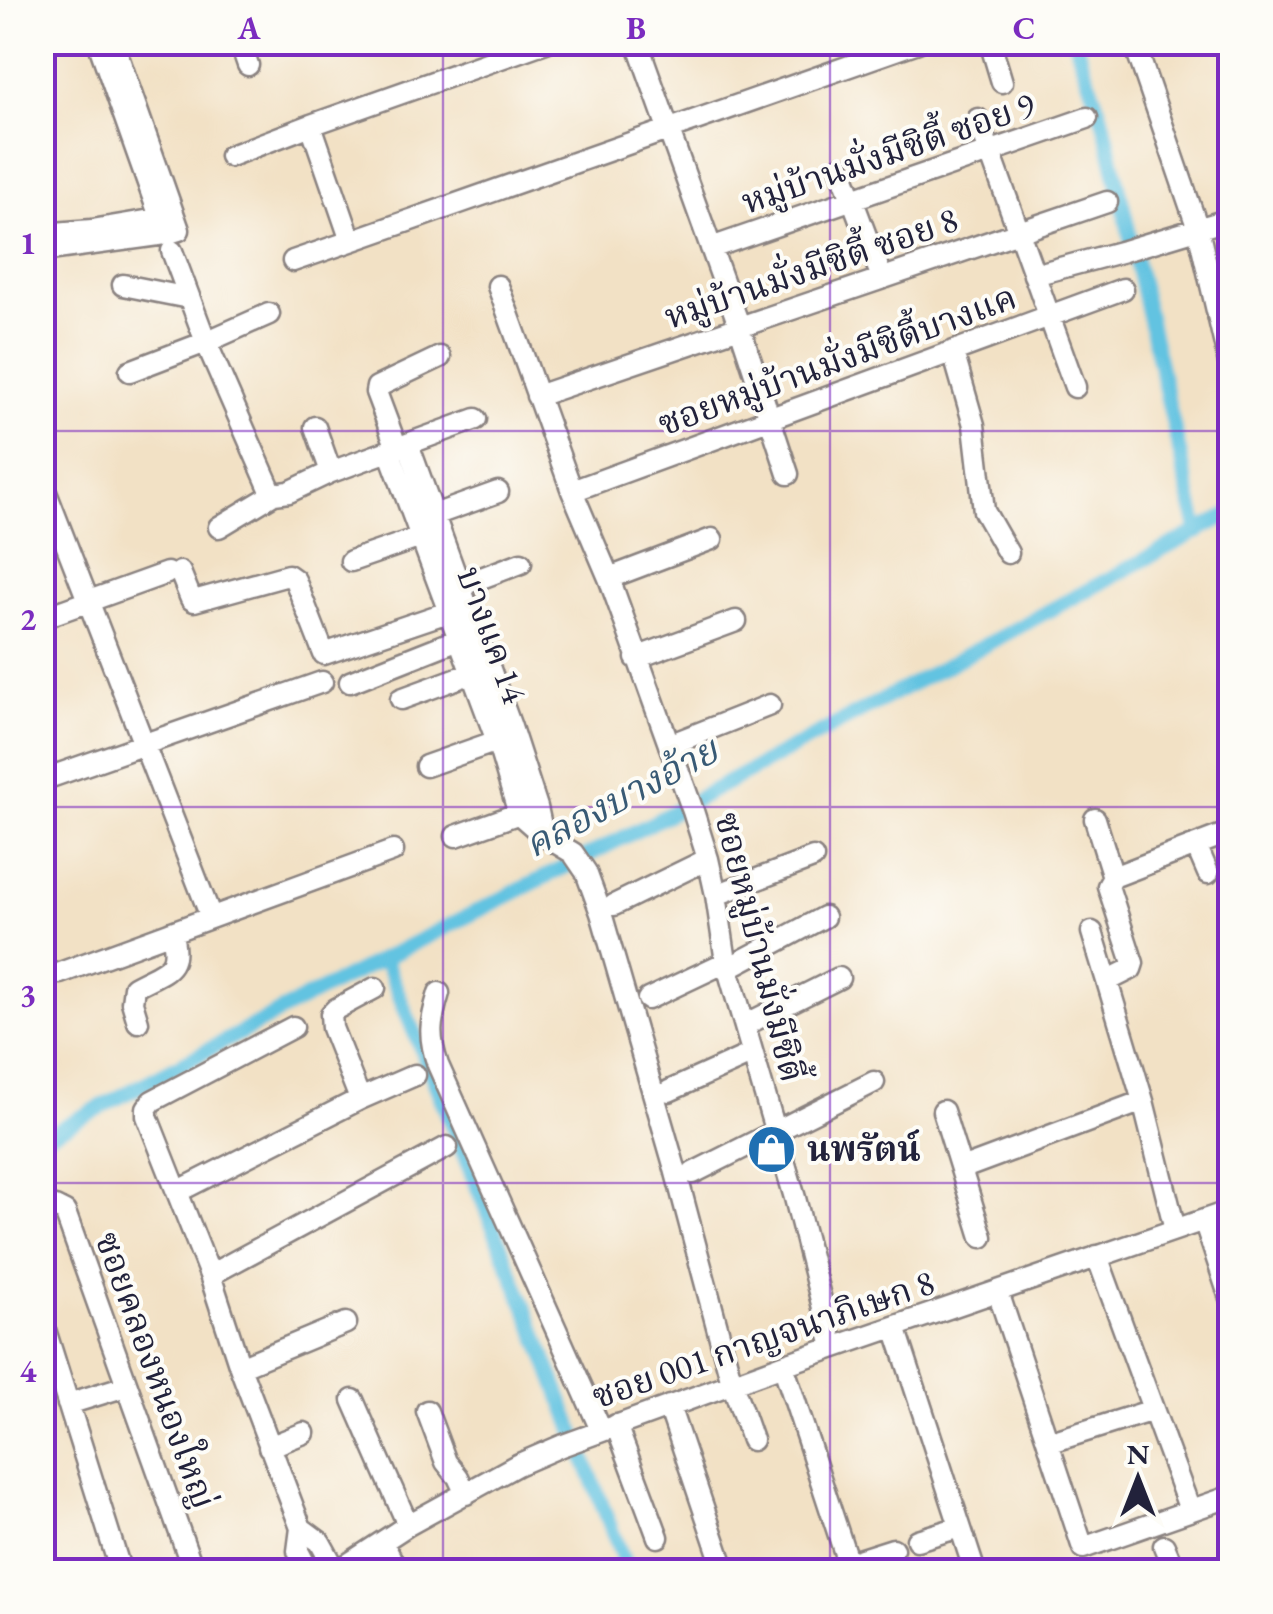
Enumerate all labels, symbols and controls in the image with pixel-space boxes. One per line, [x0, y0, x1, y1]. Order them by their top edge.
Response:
text: A [236, 7, 261, 49]
text: B [626, 7, 646, 49]
text: C [1013, 7, 1035, 49]
street label: หมู่บ้านมั่งมีซิตี้ ซอย 9 [735, 79, 1041, 225]
street label: หมู่บ้านมั่งมีซิตี้ ซอย 8 [658, 194, 964, 340]
text: 1 [20, 222, 36, 264]
street label: ซอยหมู่บ้านมั่งมีซิตี้บางแค [651, 272, 1022, 446]
street label: บางแค 14 [447, 560, 538, 710]
text: 2 [20, 598, 37, 640]
water label: คลองบางอ้าย [515, 724, 728, 868]
street label: ซอยหมู่บ้านมั่งมีซิตี้ [704, 807, 818, 1087]
text: 3 [20, 974, 36, 1016]
shop icon: นพรัตน์ [746, 1123, 798, 1175]
place label: นพรัตน์ [807, 1126, 921, 1171]
street label: ซอยคลองหนองใหญ่ [85, 1224, 229, 1514]
street label: ซอย 001 กาญจนาภิเษก 8 [586, 1259, 940, 1418]
text: 4 [20, 1350, 38, 1392]
north arrow [1088, 1429, 1188, 1529]
text: N [1127, 1436, 1150, 1472]

